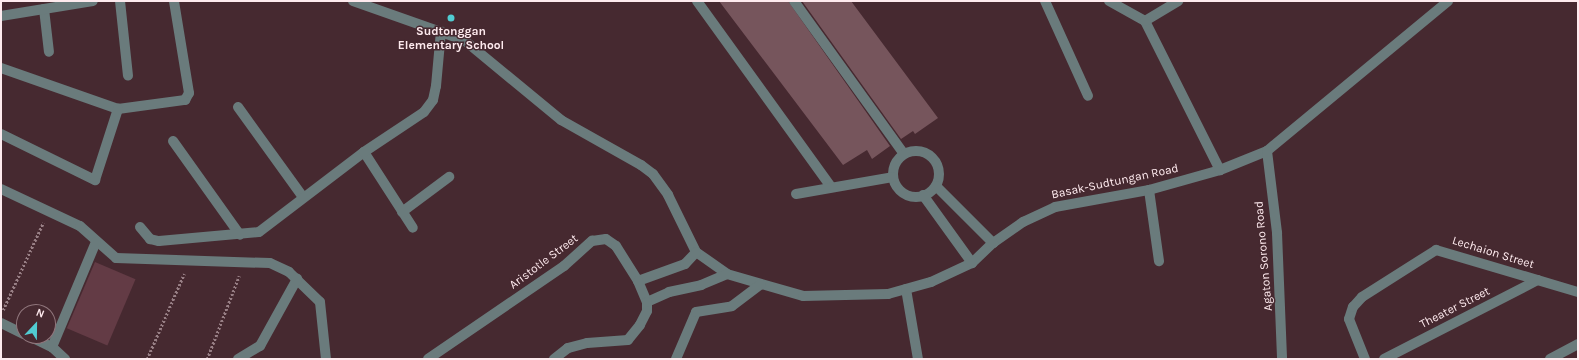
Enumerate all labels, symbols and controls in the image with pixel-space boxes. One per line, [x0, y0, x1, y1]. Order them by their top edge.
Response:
marker: Sudtonggan Elementary School [446, 13, 456, 23]
place label: Sudtonggan Elementary School [398, 25, 504, 53]
street label: Basak-Sudtungan Road [1050, 161, 1180, 203]
street label: Agaton Sorono Road [1252, 200, 1276, 312]
street label: Aristotle Street [507, 232, 581, 292]
street label: Lechaion Street [1450, 234, 1536, 272]
street label: Theater Street [1418, 284, 1492, 332]
north arrow [16, 304, 56, 344]
text: N [34, 306, 46, 321]

